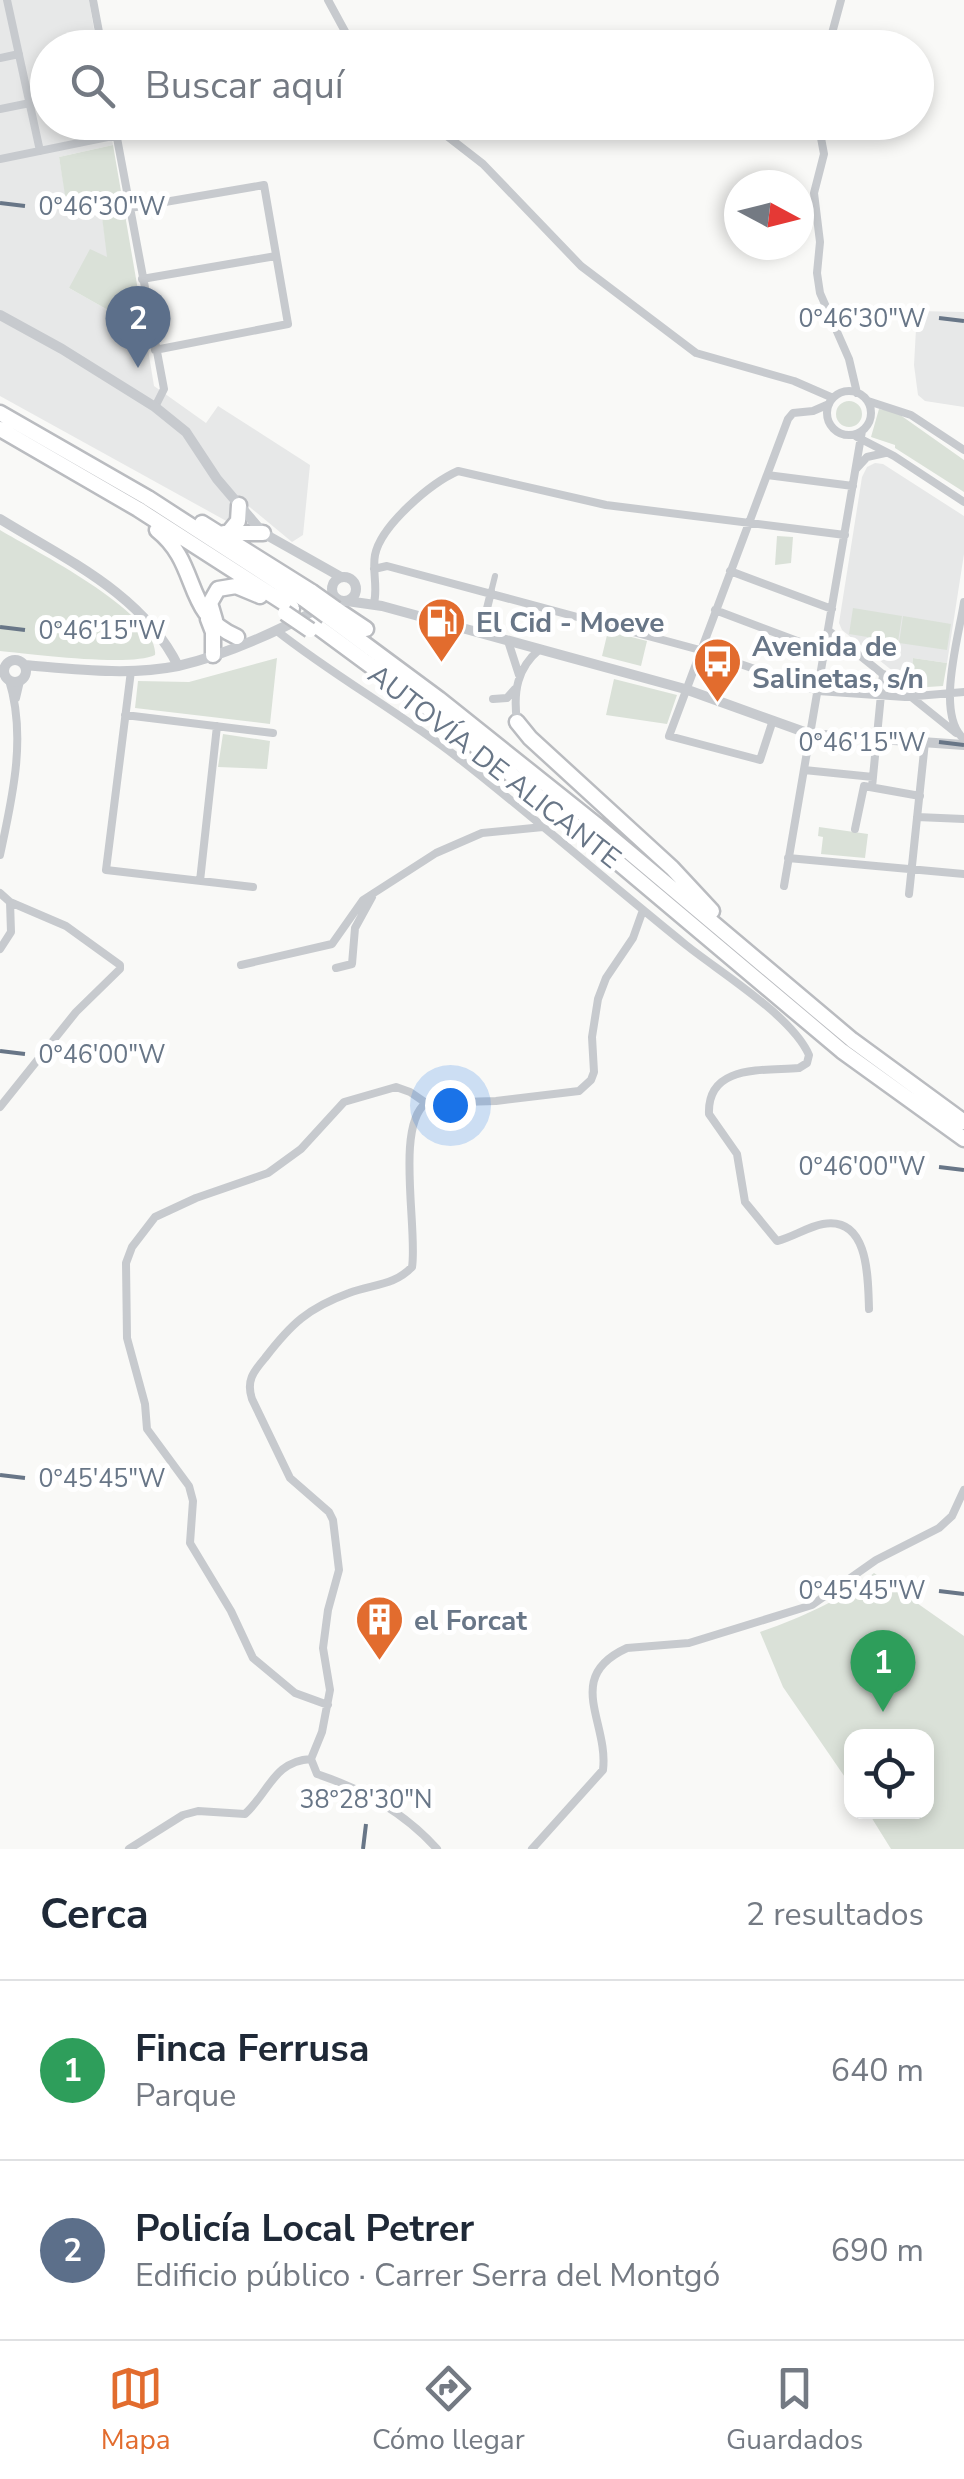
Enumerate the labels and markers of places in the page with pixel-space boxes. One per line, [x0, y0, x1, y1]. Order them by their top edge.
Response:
pin: 2 [106, 286, 170, 368]
fuel station icon: El Cid - Moeve [415, 596, 467, 664]
place label: El Cid - Moeve [476, 604, 664, 642]
place label: Avenida de Salinetas, s/n [752, 628, 924, 698]
bus stop icon: Avenida de Salinetas, s/n [691, 636, 743, 704]
building icon: el Forcat [353, 1594, 405, 1662]
place label: el Forcat [414, 1602, 527, 1640]
pin: 1 [850, 1630, 916, 1712]

